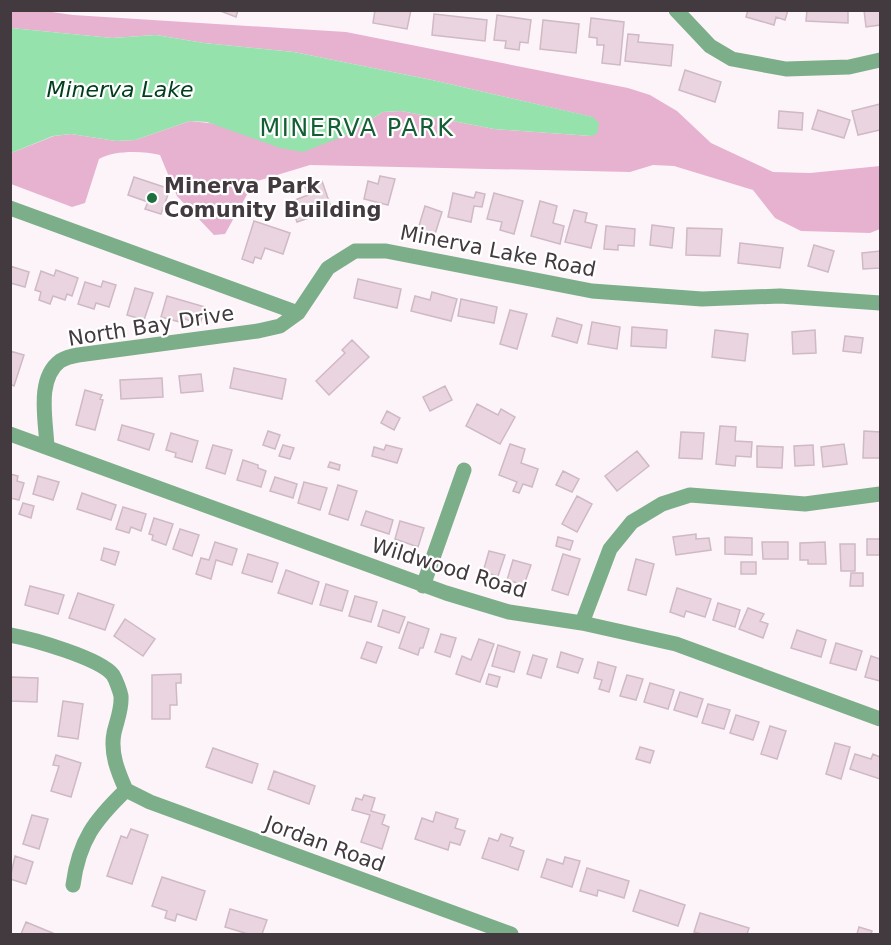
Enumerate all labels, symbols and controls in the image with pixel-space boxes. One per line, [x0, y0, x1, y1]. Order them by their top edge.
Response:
water label: Minerva Lake [46, 77, 194, 102]
district label: MINERVA PARK [260, 114, 454, 142]
place label: Minerva Park Comunity Building [164, 174, 381, 222]
marker: Minerva Park Comunity Building [145, 191, 159, 205]
street label: Minerva Lake Road [398, 220, 598, 282]
street label: North Bay Drive [66, 301, 236, 351]
street label: Wildwood Road [369, 533, 529, 603]
street label: Jordan Road [260, 810, 388, 877]

